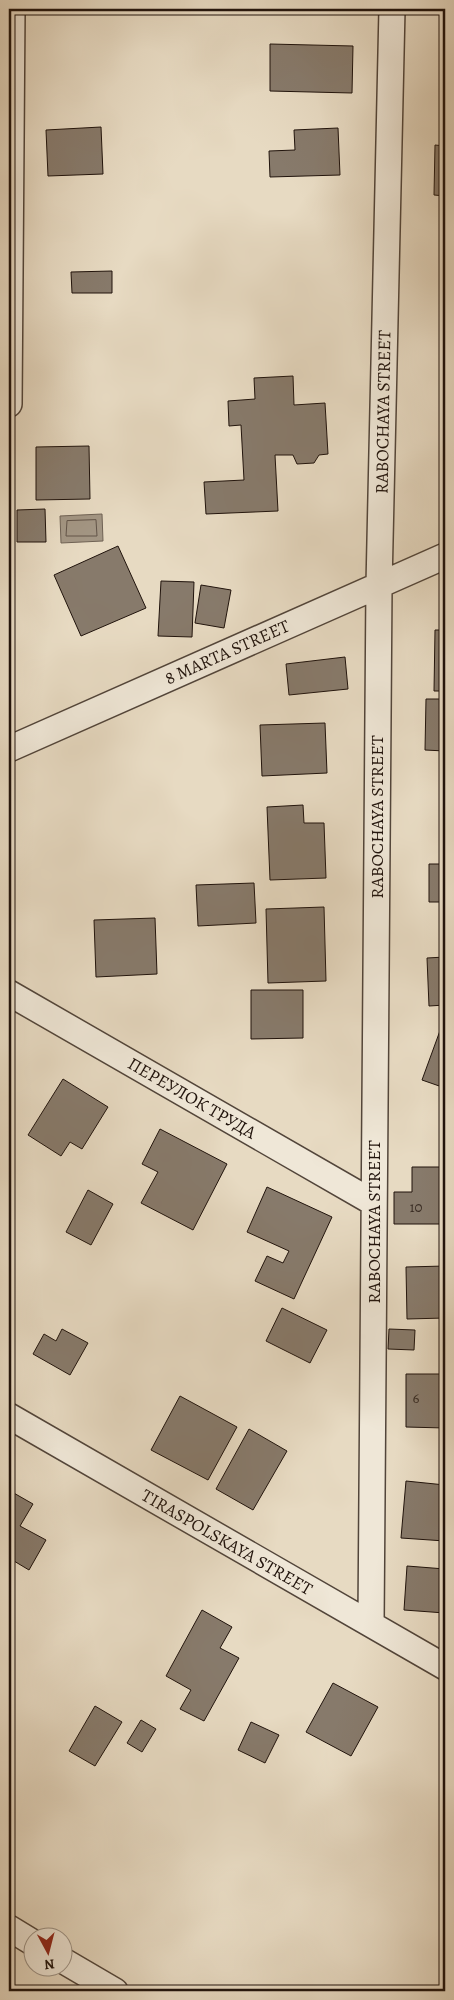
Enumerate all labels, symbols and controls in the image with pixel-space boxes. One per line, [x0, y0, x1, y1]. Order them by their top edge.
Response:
street label: RABOCHAYA STREET [370, 330, 396, 494]
street label: 8 MARTA STREET [161, 614, 293, 690]
street label: RABOCHAYA STREET [365, 735, 389, 899]
street label: ПЕРЕУЛОК ТРУДА [124, 1052, 261, 1145]
street label: RABOCHAYA STREET [362, 1140, 386, 1304]
house number: 10 [409, 1197, 423, 1217]
house number: 6 [413, 1388, 420, 1408]
street label: TIRASPOLSKAYA STREET [137, 1483, 317, 1601]
north arrow [22, 1928, 72, 1978]
text: N [43, 1954, 56, 1974]

